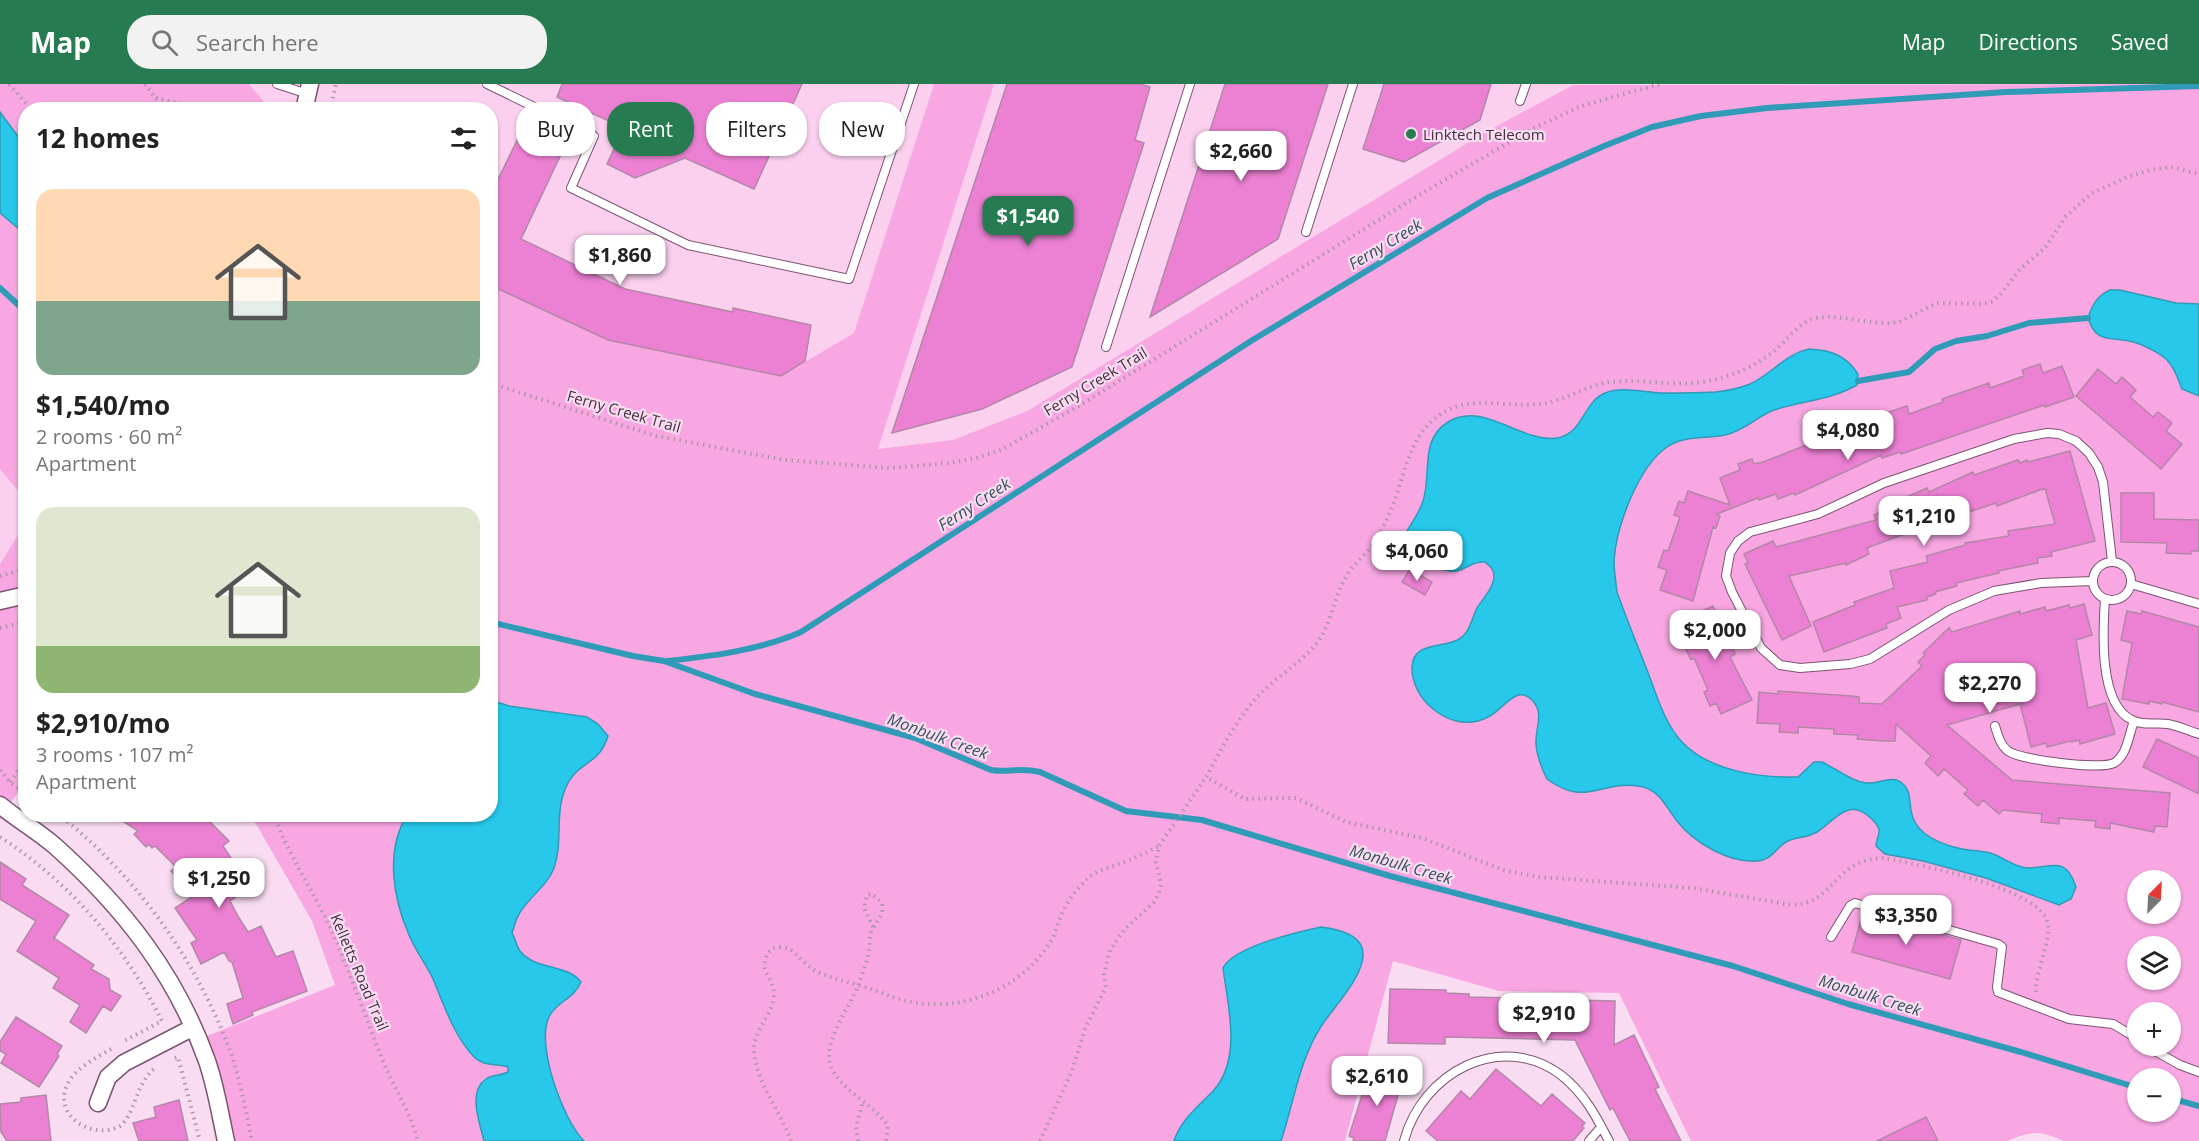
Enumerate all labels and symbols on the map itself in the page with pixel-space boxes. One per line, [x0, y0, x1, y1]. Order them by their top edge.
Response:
place label: Linktech Telecom [1423, 124, 1545, 144]
marker: Linktech Telecom [1404, 127, 1418, 141]
pin: $2,660 [1192, 131, 1290, 182]
pin: $1,540 [979, 196, 1077, 247]
water label: Ferny Creek [1344, 213, 1427, 275]
pin: $1,860 [571, 235, 669, 286]
street label: Ferny Creek Trail [1040, 342, 1150, 420]
street label: Ferny Creek Trail [565, 385, 683, 437]
pin: $4,080 [1799, 410, 1897, 461]
water label: Ferny Creek [934, 472, 1015, 536]
pin: $1,210 [1875, 496, 1973, 547]
pin: $4,060 [1368, 531, 1466, 582]
pin: $2,000 [1666, 610, 1764, 661]
pin: $2,270 [1941, 663, 2039, 714]
water label: Monbulk Creek [885, 708, 992, 765]
water label: Monbulk Creek [1347, 839, 1456, 889]
pin: $1,250 [170, 858, 268, 909]
north arrow [2127, 870, 2181, 924]
pin: $3,350 [1857, 895, 1955, 946]
street label: Kelletts Road Trail [326, 910, 394, 1034]
water label: Monbulk Creek [1816, 969, 1925, 1021]
pin: $2,910 [1495, 993, 1593, 1044]
pin: $2,610 [1328, 1056, 1426, 1107]

